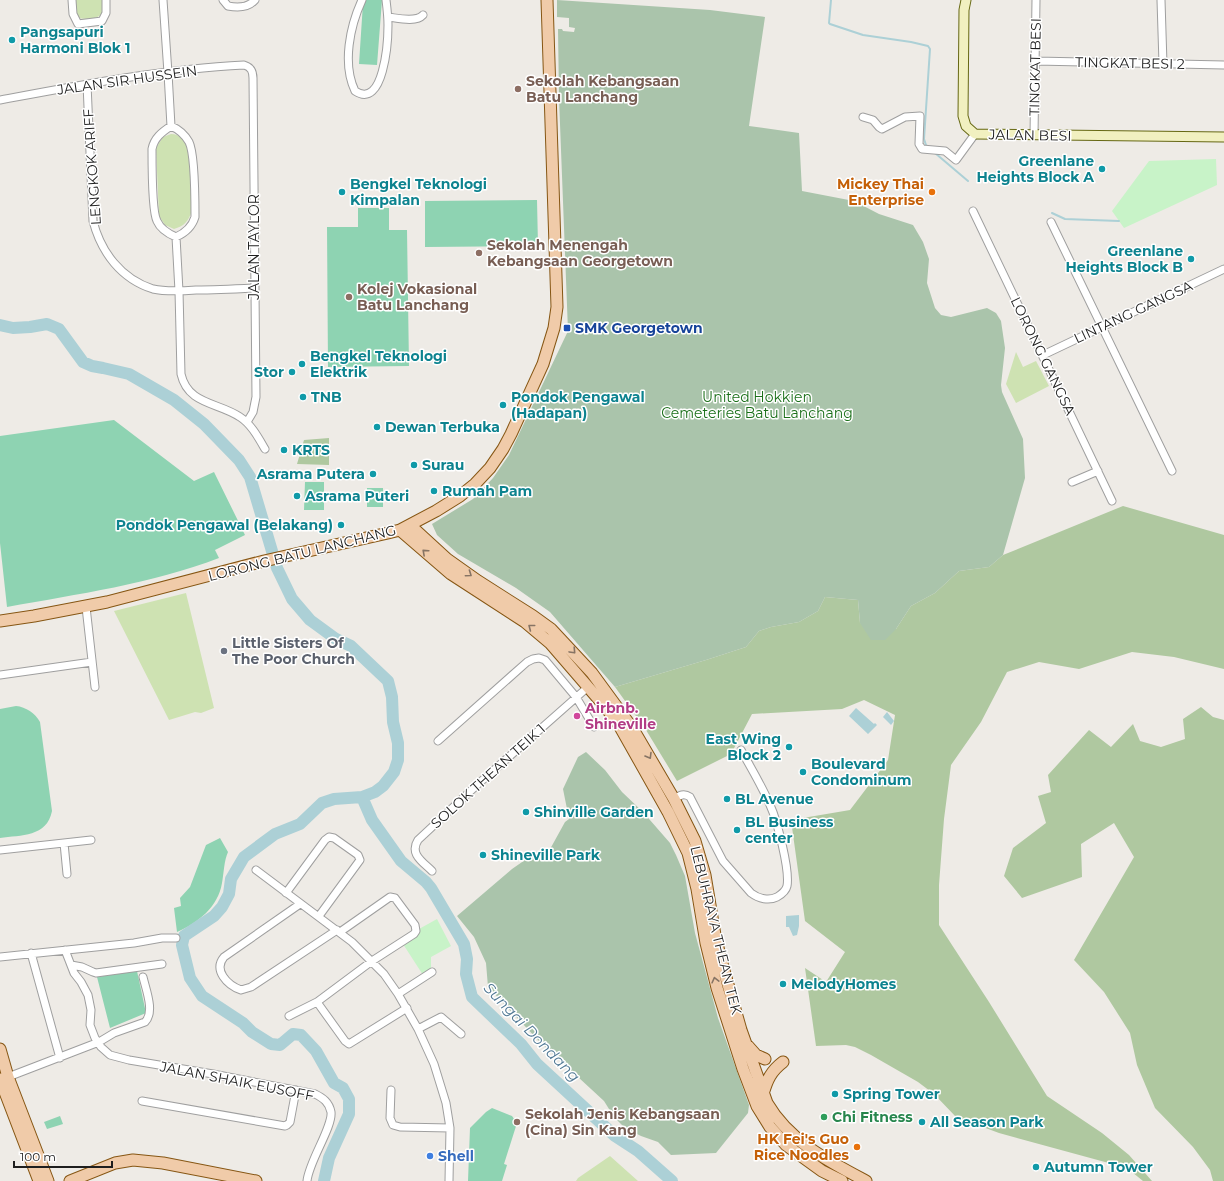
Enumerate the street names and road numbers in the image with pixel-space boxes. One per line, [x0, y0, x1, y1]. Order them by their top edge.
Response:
street label: TINGKAT BESI [1025, 18, 1045, 116]
street label: TINGKAT BESI 2 [1075, 53, 1185, 73]
street label: JALAN SIR HUSSEIN [55, 61, 198, 99]
street label: LENGKOK ARIFF [79, 108, 105, 226]
street label: JALAN BESI [987, 125, 1072, 145]
street label: JALAN TAYLOR [245, 194, 263, 301]
street label: LINTANG GANGSA [1071, 276, 1196, 347]
street label: LORONG GANGSA [1007, 294, 1080, 419]
street label: LORONG BATU LANCHANG [206, 521, 398, 585]
street label: SOLOK THEAN TEIK 1 [427, 720, 549, 832]
street label: LEBUHRAYA THEAN TEK [686, 844, 746, 1016]
street label: JALAN SHAIK EUSOFF [157, 1057, 316, 1105]

